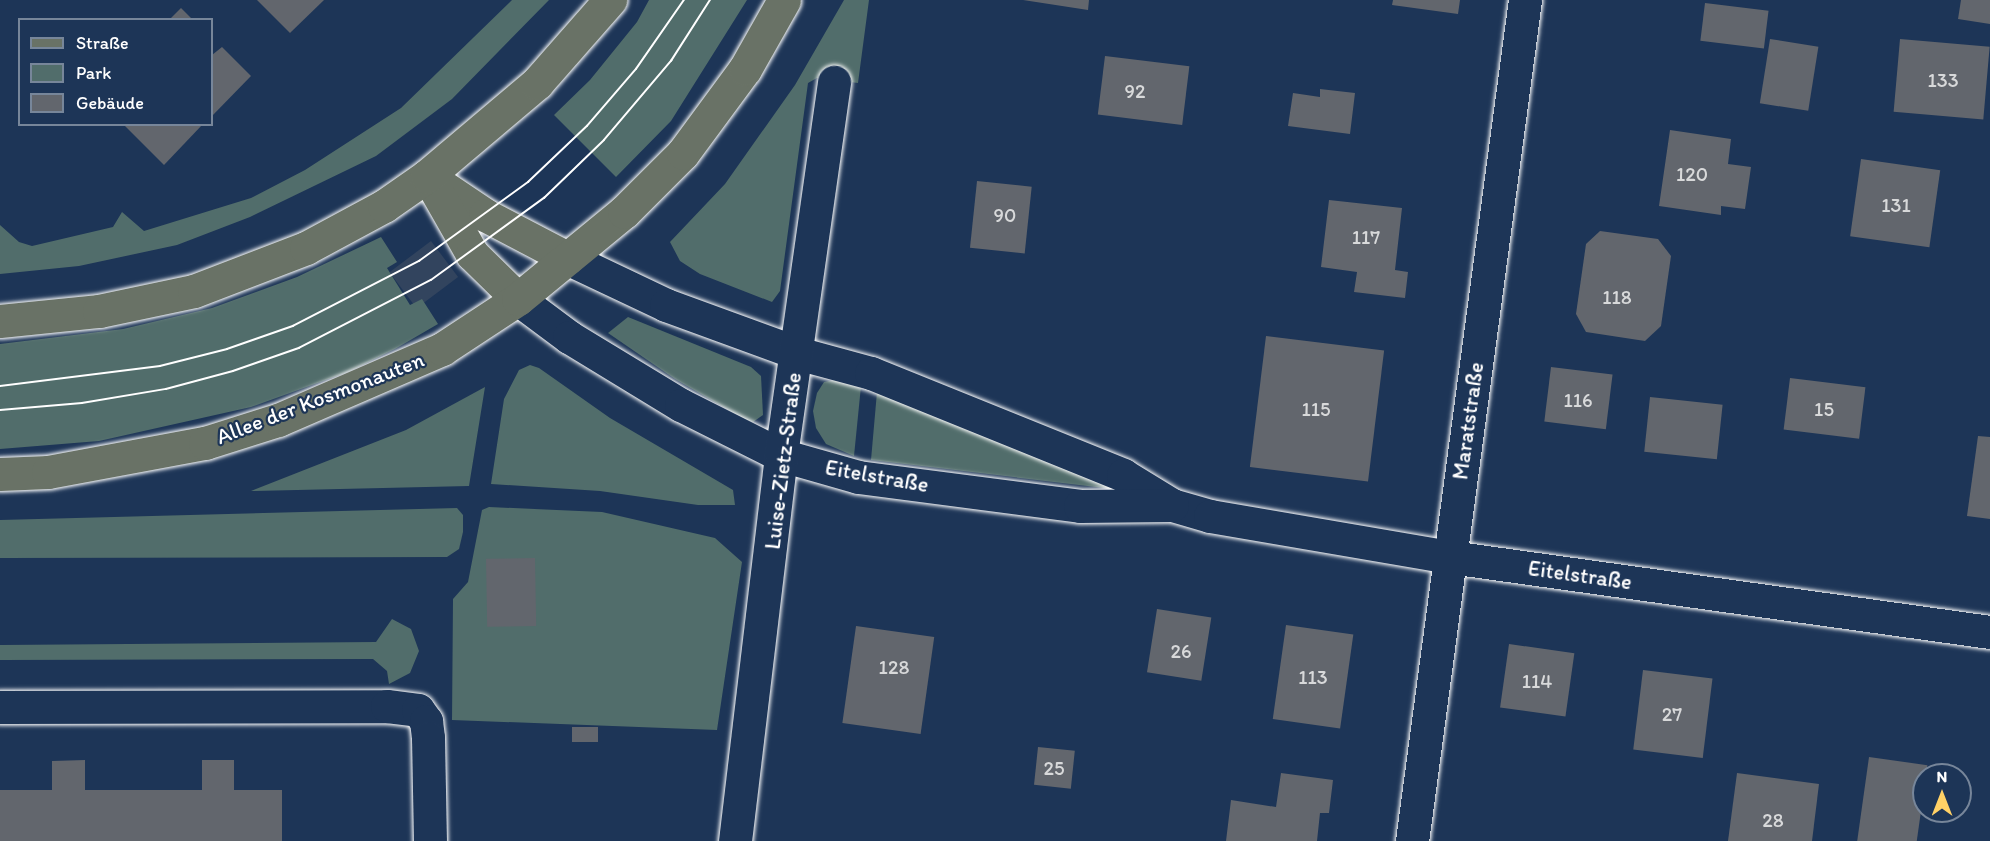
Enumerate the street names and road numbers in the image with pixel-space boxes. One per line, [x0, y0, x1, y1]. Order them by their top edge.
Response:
street label: Allee der Kosmonauten [213, 347, 427, 449]
street label: Maratstraße [1447, 361, 1489, 481]
street label: Luise-Zietz-Straße [759, 371, 807, 551]
street label: Eitelstraße [823, 454, 931, 498]
street label: Eitelstraße [1526, 555, 1634, 595]

